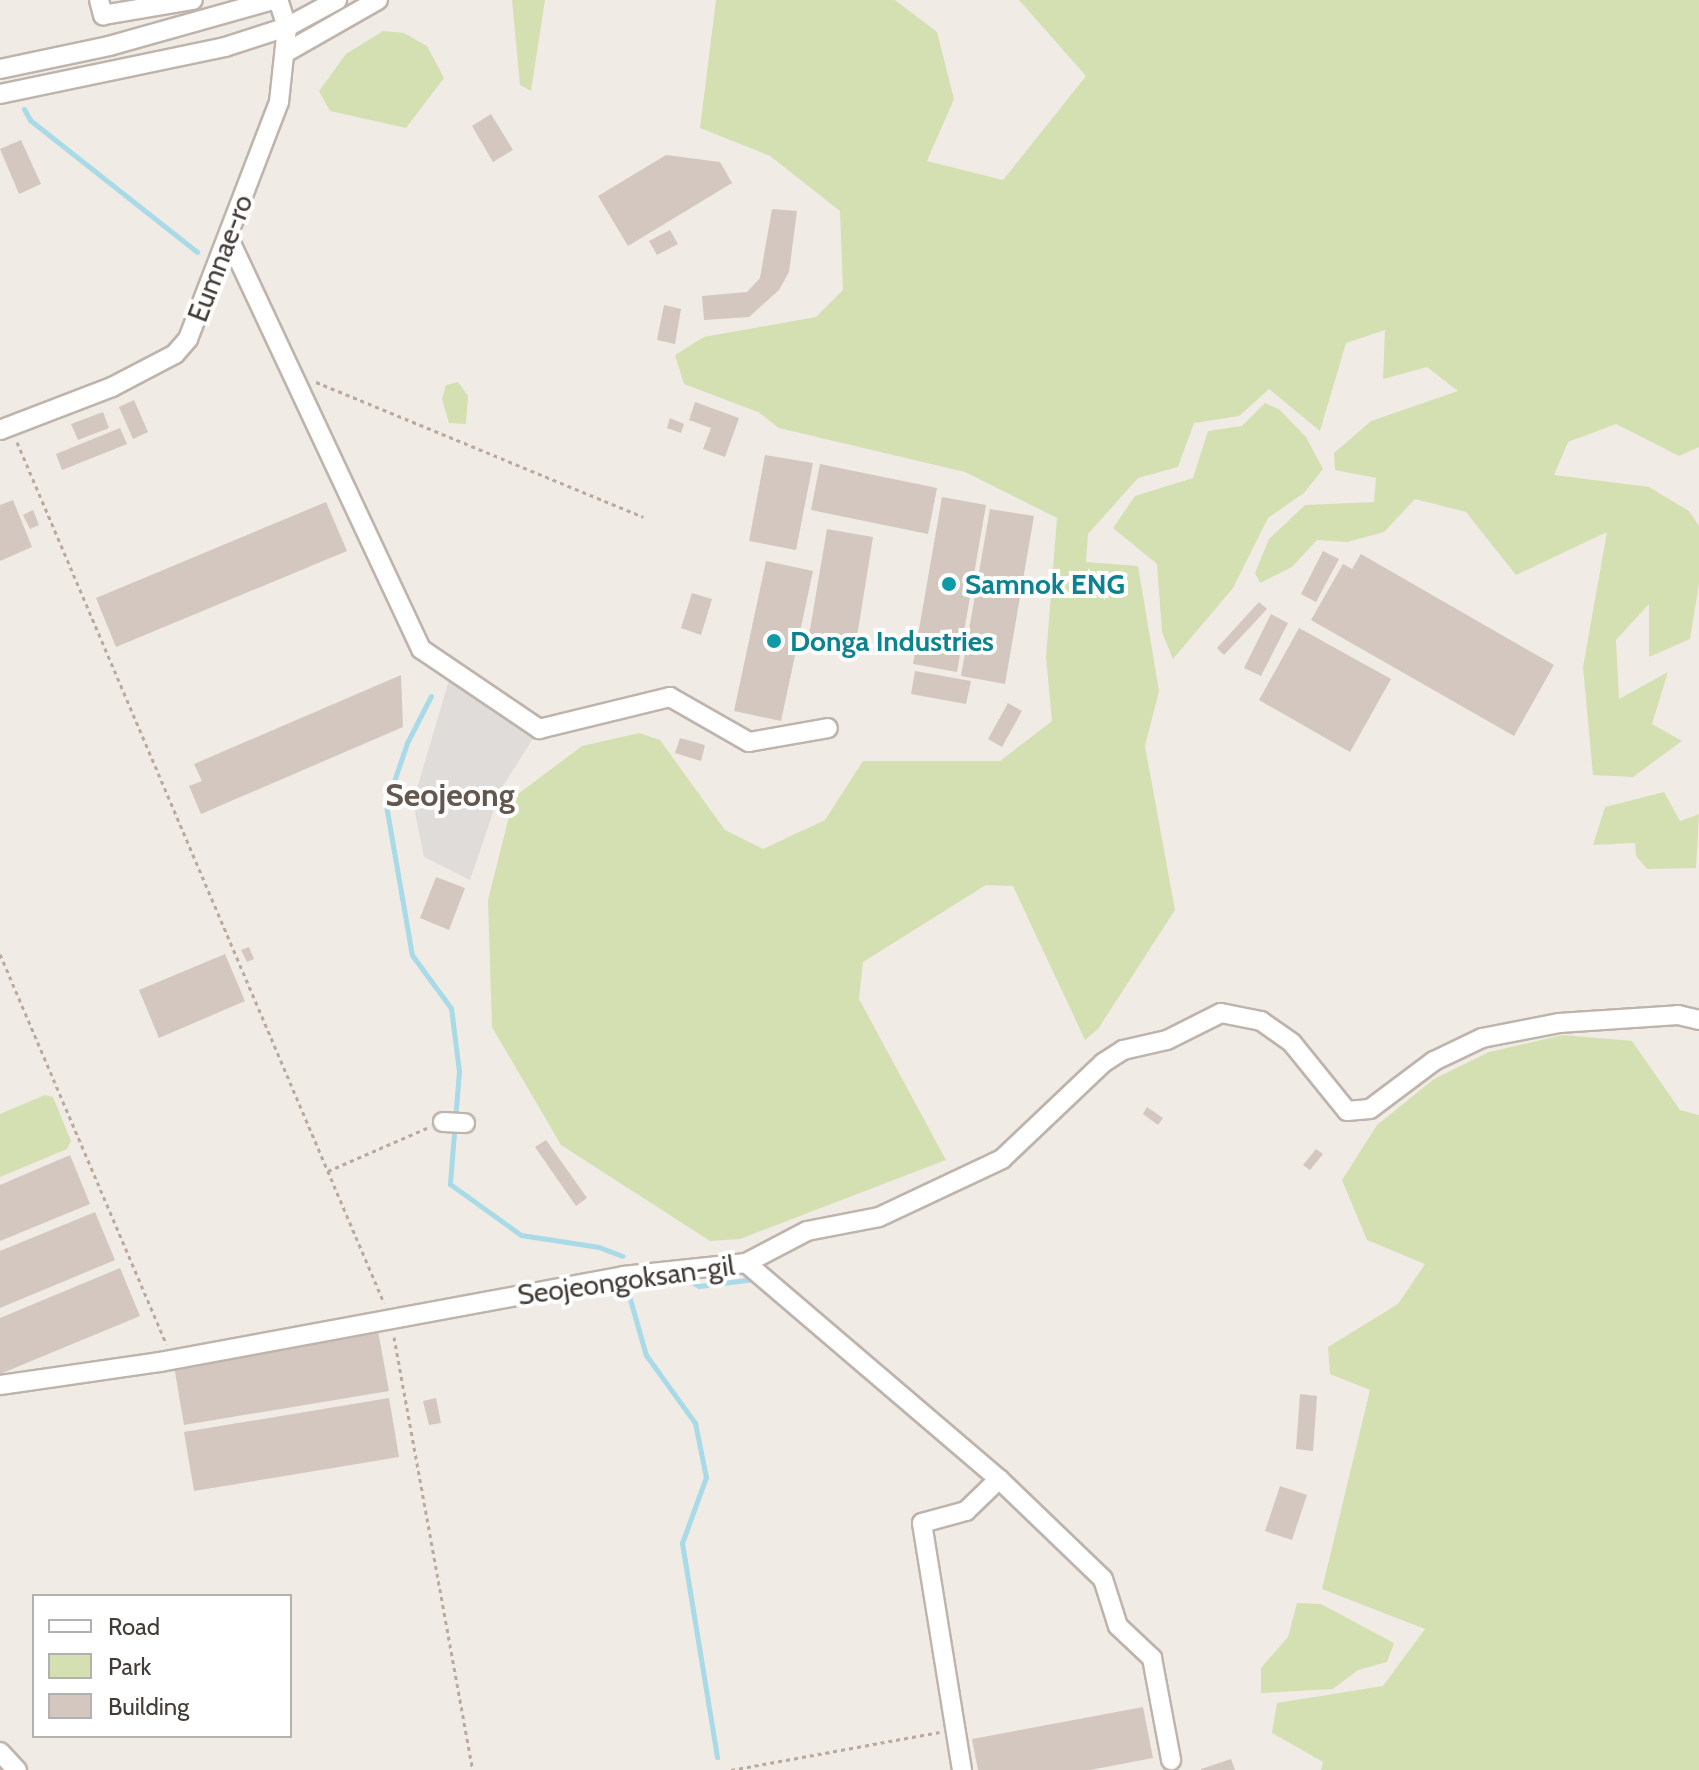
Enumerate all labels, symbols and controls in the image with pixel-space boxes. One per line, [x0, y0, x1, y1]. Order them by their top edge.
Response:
street label: Eumnae-ro [180, 190, 260, 326]
place label: Samnok ENG [965, 567, 1125, 601]
marker: Samnok ENG [940, 575, 958, 593]
place label: Donga Industries [790, 624, 994, 658]
marker: Donga Industries [765, 632, 783, 650]
district label: Seojeong [385, 776, 515, 814]
street label: Seojeongoksan-gil [515, 1248, 737, 1312]
legend [32, 1594, 292, 1738]
text: Road [108, 1612, 160, 1641]
text: Park [108, 1652, 151, 1681]
text: Building [108, 1692, 189, 1721]

